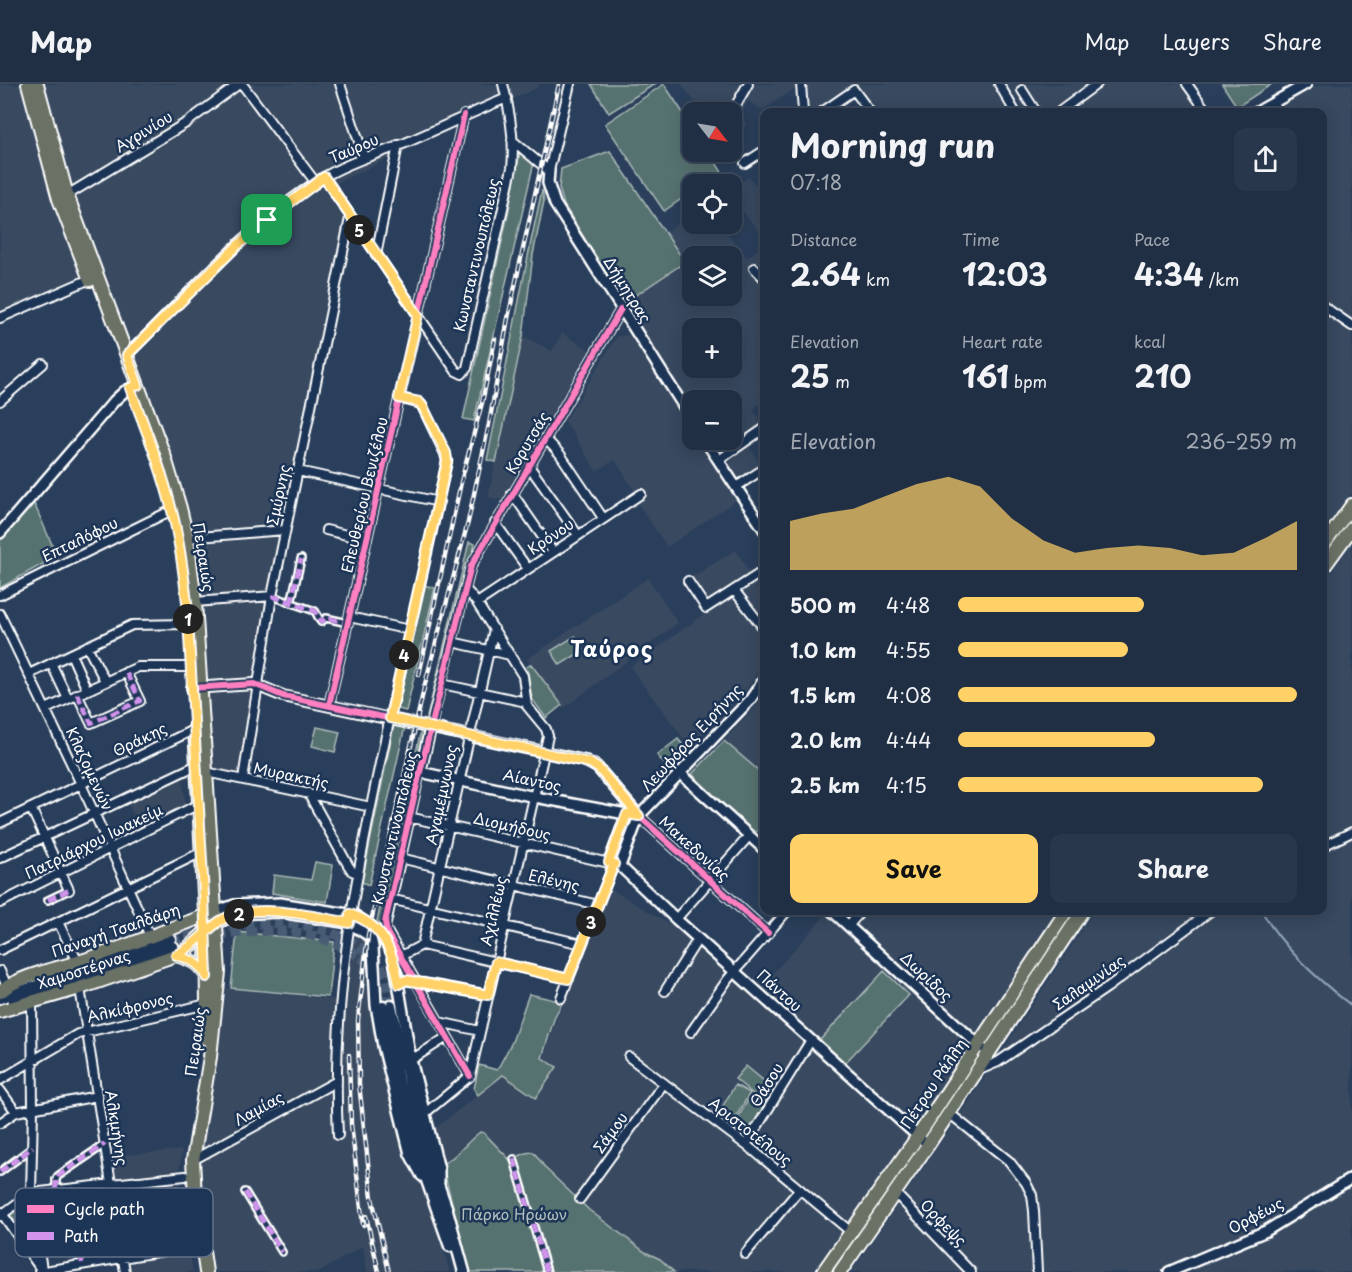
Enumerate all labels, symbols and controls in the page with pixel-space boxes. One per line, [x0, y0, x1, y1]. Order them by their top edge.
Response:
text: Map [30, 20, 92, 63]
text: Map [1085, 25, 1129, 57]
text: Layers [1162, 25, 1230, 57]
text: Share [1263, 25, 1322, 57]
north arrow [682, 102, 742, 162]
map controls [682, 102, 742, 450]
street label: Αγρινίου [110, 104, 177, 157]
text: Morning run [790, 119, 995, 169]
street label: Ταύρου [325, 127, 382, 168]
button: share [1234, 128, 1297, 191]
text: 07:18 [790, 167, 842, 197]
button: locate [682, 174, 742, 234]
street label: Κωνσταντινουπόλεως [447, 175, 504, 334]
pin [241, 194, 292, 245]
icon: arrive [250, 203, 283, 236]
pin: 5 [344, 215, 374, 245]
text: 5 [354, 218, 364, 242]
text: Distance [790, 227, 857, 251]
text: Time [962, 227, 1000, 251]
text: Pace [1134, 227, 1170, 251]
button: layers [682, 246, 742, 306]
text: 2.64 [790, 251, 861, 296]
text: 12:03 [962, 251, 1048, 296]
text: 4:34 [1134, 251, 1204, 296]
street label: Δήμητρας [599, 252, 658, 327]
text: km [861, 267, 890, 291]
text: /km [1204, 267, 1239, 291]
button: + [682, 318, 742, 378]
text: Elevation [790, 329, 859, 353]
text: Heart rate [962, 329, 1043, 353]
text: kcal [1134, 329, 1166, 353]
text: 25 [790, 353, 830, 398]
text: 161 [962, 353, 1009, 398]
text: 210 [1134, 353, 1192, 398]
text: m [830, 369, 850, 393]
text: bpm [1009, 369, 1047, 393]
button: − [682, 390, 742, 450]
street label: Κορυτσάς [499, 406, 555, 478]
street label: Ελευθερίου Βενιζέλου [334, 414, 393, 575]
text: Elevation [790, 426, 876, 456]
text: 236–259 m [1185, 426, 1297, 456]
street label: Σμύρνης [260, 462, 295, 527]
street label: Επταλόφου [37, 510, 121, 567]
street label: Κρόνου [522, 512, 578, 560]
street label: Πειραιώς [188, 520, 221, 593]
text: 500 m [790, 590, 857, 620]
text: 4:48 [886, 590, 930, 620]
pin: 1 [173, 604, 203, 634]
text: 1 [184, 607, 192, 631]
district label: Ταύρος [570, 632, 654, 664]
text: 1.0 km [790, 635, 857, 665]
text: 4:55 [886, 635, 931, 665]
pin: 4 [389, 640, 419, 670]
text: 4 [399, 643, 409, 667]
street label: Λεωφόρος Ειρήνης [635, 678, 747, 796]
text: 1.5 km [790, 680, 856, 710]
text: 4:08 [886, 680, 932, 710]
street label: Θράκης [108, 716, 170, 762]
street label: Κλαζομενών [61, 723, 120, 814]
text: 2.0 km [790, 725, 862, 755]
text: 4:44 [886, 725, 931, 755]
street label: Αγαμέμνωνος [419, 742, 462, 847]
street label: Κωνσταντινουπόλεως [365, 748, 422, 907]
street label: Μυρακτής [251, 755, 331, 794]
street label: Αίαντος [501, 762, 564, 797]
text: 2.5 km [790, 770, 860, 800]
text: 4:15 [886, 770, 927, 800]
street label: Πατριάρχου Ιωακείμ [20, 797, 166, 884]
street label: Διομήδους [471, 805, 554, 846]
street label: Μακεδονίας [654, 810, 736, 886]
button: Save [790, 834, 1038, 903]
button: Share [1050, 834, 1297, 903]
street label: Ελένης [526, 862, 582, 897]
street label: Αχιλλέως [473, 873, 512, 948]
street label: Παναγή Τσαλδάρη [48, 897, 183, 962]
pin: 2 [224, 899, 254, 929]
text: 2 [233, 902, 245, 926]
pin: 3 [576, 907, 606, 937]
text: 3 [586, 910, 596, 934]
street label: Χαμοστέρνας [34, 943, 133, 994]
street label: Δωρίδος [896, 946, 958, 1006]
street label: Σαλαμινίας [1047, 948, 1129, 1015]
street label: Πάντου [752, 963, 808, 1016]
street label: Αλκίφρονος [84, 985, 175, 1028]
street label: Πειραιώς [178, 1005, 211, 1078]
street label: Πέτρου Ράλλη [894, 1034, 971, 1133]
street label: Θάσου [743, 1058, 788, 1111]
street label: Λαμίας [229, 1085, 287, 1131]
street label: Αλκμήνης [100, 1088, 135, 1167]
street label: Αριστοτέλους [704, 1091, 798, 1171]
street label: Σάμου [587, 1107, 633, 1158]
legend [15, 1188, 213, 1257]
street label: Ορφέως [1224, 1191, 1287, 1239]
street label: Ορφεψς [916, 1193, 973, 1251]
text: Cycle path [64, 1196, 145, 1220]
park label: Πάρκο Ηρώων [461, 1202, 567, 1225]
text: Path [64, 1223, 99, 1247]

